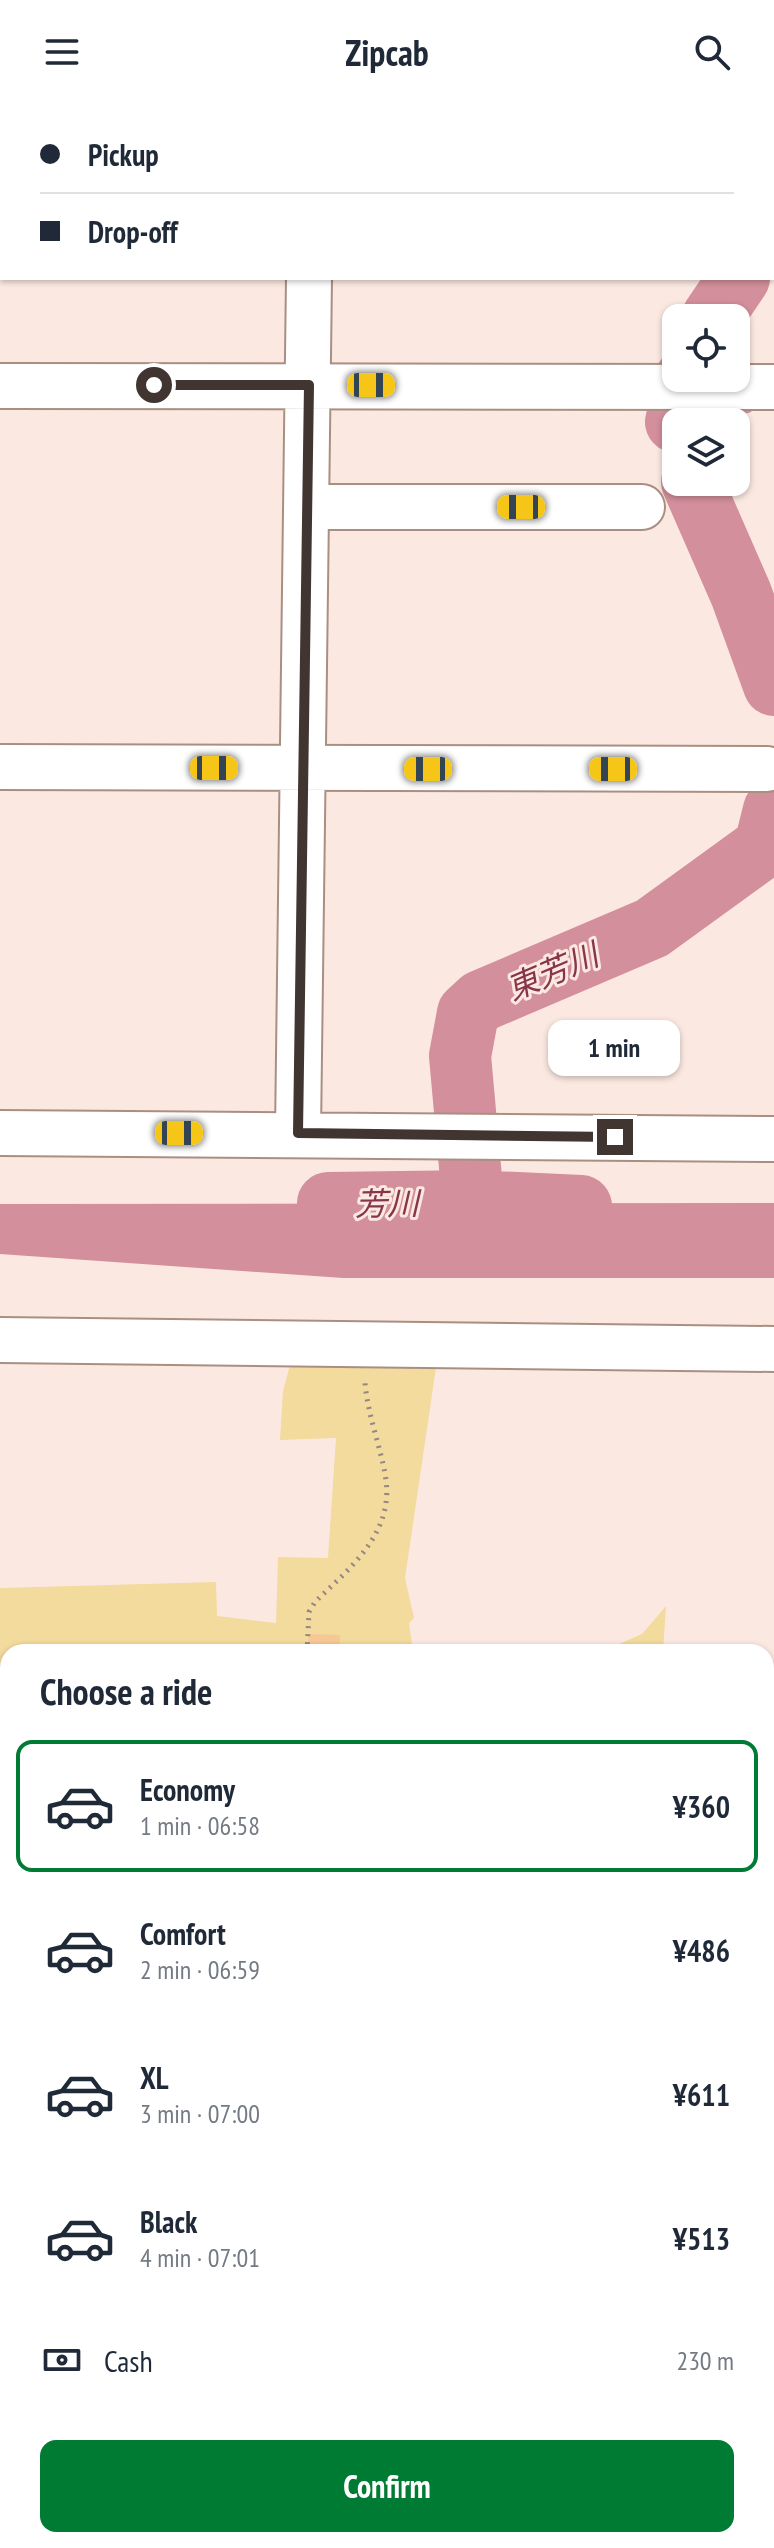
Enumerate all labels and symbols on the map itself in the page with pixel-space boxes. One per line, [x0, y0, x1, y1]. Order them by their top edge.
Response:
route start [136, 367, 172, 403]
car [347, 373, 395, 397]
car [497, 495, 545, 519]
car [190, 756, 238, 780]
car [404, 757, 452, 781]
car [589, 757, 637, 781]
water label: 東芳川 [500, 932, 607, 1009]
callout: 1 min [549, 1021, 681, 1077]
route end [597, 1119, 633, 1155]
car [155, 1121, 203, 1145]
water label: 芳川 [355, 1181, 422, 1225]

